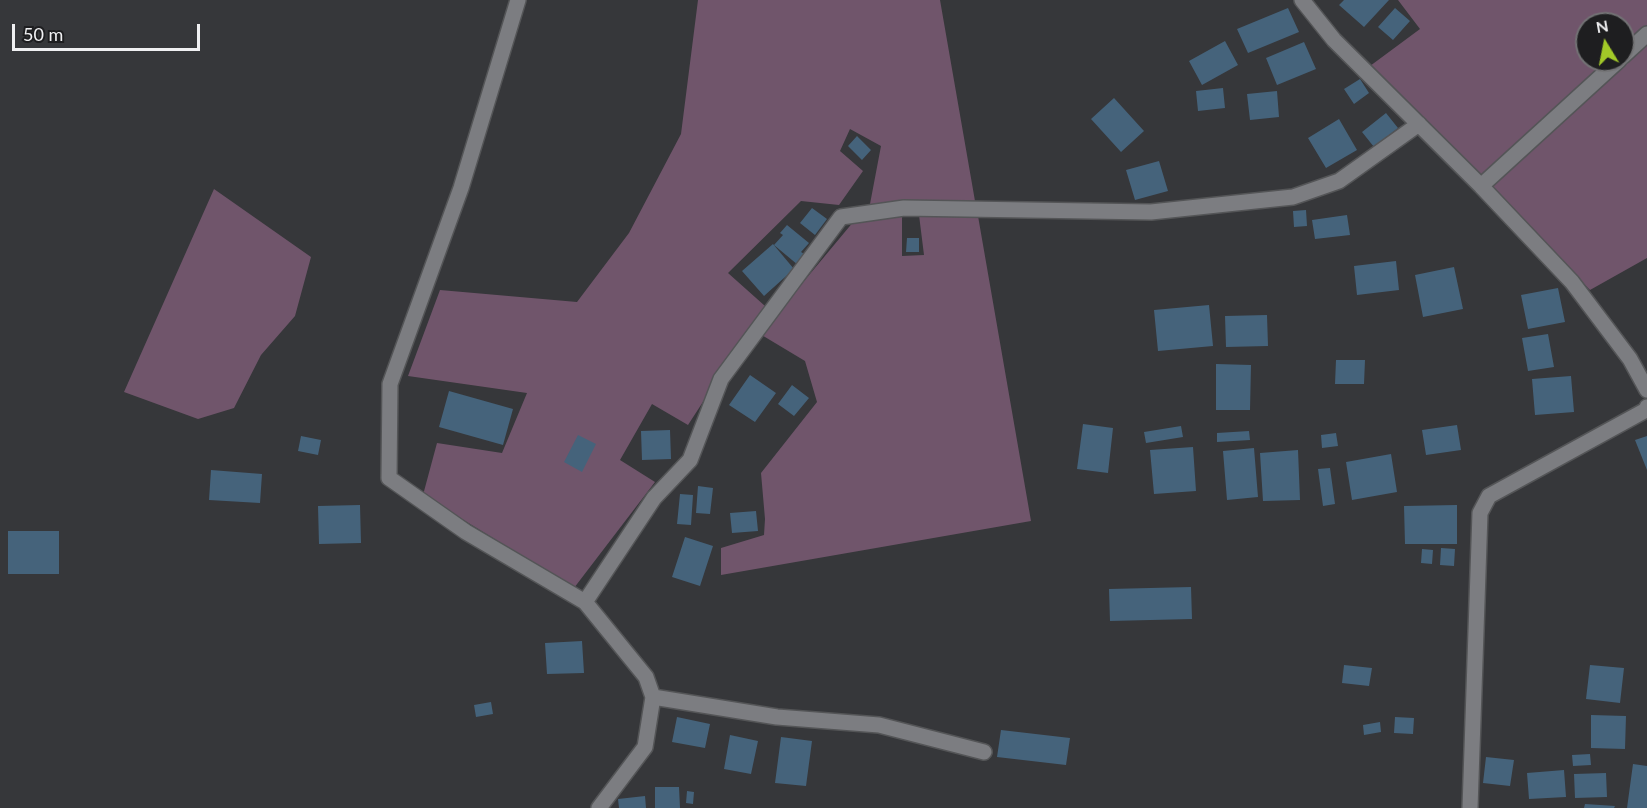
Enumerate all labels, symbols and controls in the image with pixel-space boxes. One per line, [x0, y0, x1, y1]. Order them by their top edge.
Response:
scale bar [15, 12, 202, 50]
north arrow [1575, 12, 1635, 72]
text: N [1594, 15, 1610, 36]
text: 50 m [23, 23, 63, 45]

